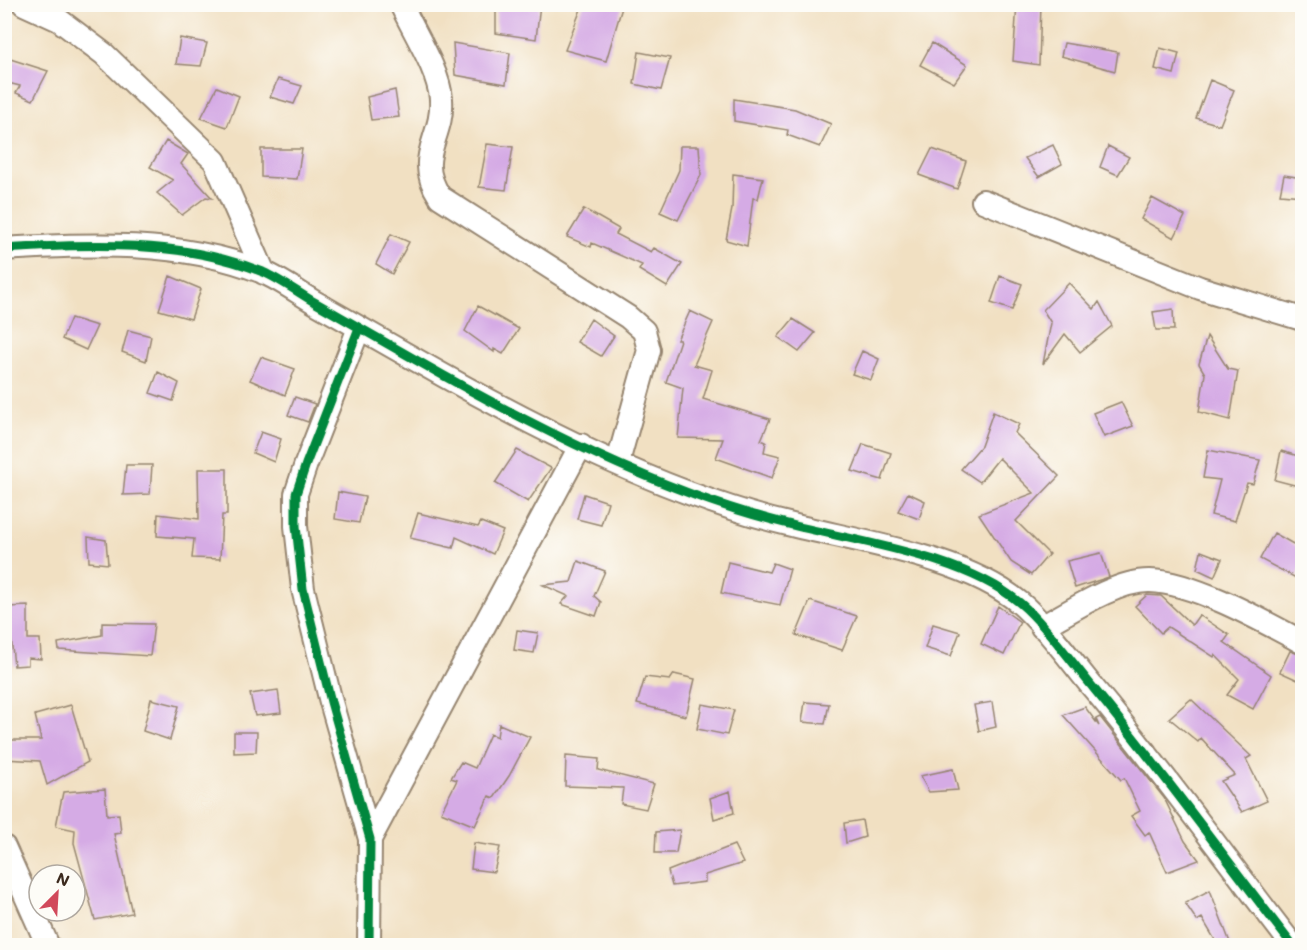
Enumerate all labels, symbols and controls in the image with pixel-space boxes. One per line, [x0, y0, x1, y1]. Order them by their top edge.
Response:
north arrow [27, 863, 87, 923]
text: N [53, 867, 73, 891]

